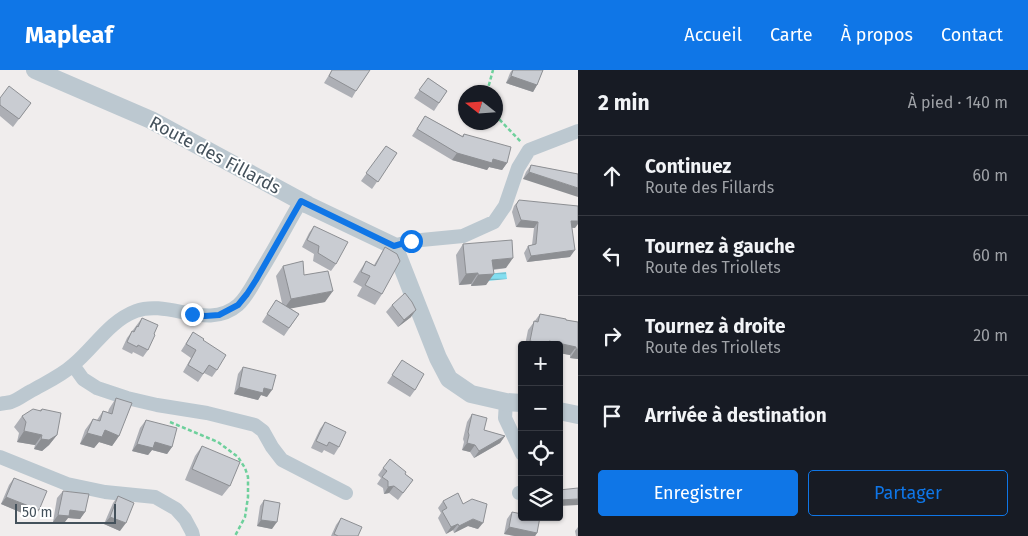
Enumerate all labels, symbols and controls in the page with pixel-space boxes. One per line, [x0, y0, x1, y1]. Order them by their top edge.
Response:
text: Mapleaf [25, 21, 113, 49]
text: Accueil [684, 24, 742, 46]
text: Carte [770, 24, 813, 46]
text: À propos [841, 24, 913, 46]
text: Contact [941, 24, 1003, 46]
north arrow [458, 85, 503, 130]
text: 2 min [598, 90, 650, 116]
text: À pied · 140 m [908, 93, 1008, 112]
street label: Route des Fillards [146, 111, 284, 199]
text: Continuez [645, 155, 731, 178]
icon: ahead [598, 162, 626, 190]
text: 60 m [973, 166, 1008, 185]
text: Route des Fillards [645, 178, 774, 197]
route start [400, 230, 423, 253]
text: Tournez à gauche [645, 235, 795, 258]
icon: left [598, 242, 626, 270]
text: 60 m [973, 246, 1008, 265]
text: Route des Triollets [645, 258, 781, 277]
route end [181, 303, 204, 326]
text: Tournez à droite [645, 315, 786, 338]
icon: right [598, 322, 626, 350]
text: 20 m [973, 326, 1008, 345]
text: Route des Triollets [645, 338, 781, 357]
map controls [518, 341, 563, 521]
button: + [518, 341, 563, 386]
button: − [518, 386, 563, 431]
icon: arrive [598, 402, 626, 430]
text: Arrivée à destination [645, 404, 827, 427]
button: locate [518, 431, 563, 476]
button: Enregistrer [598, 470, 798, 516]
button: Partager [808, 470, 1008, 516]
button: layers [518, 476, 563, 521]
scale bar [15, 501, 116, 524]
text: 50 m [22, 504, 53, 521]

